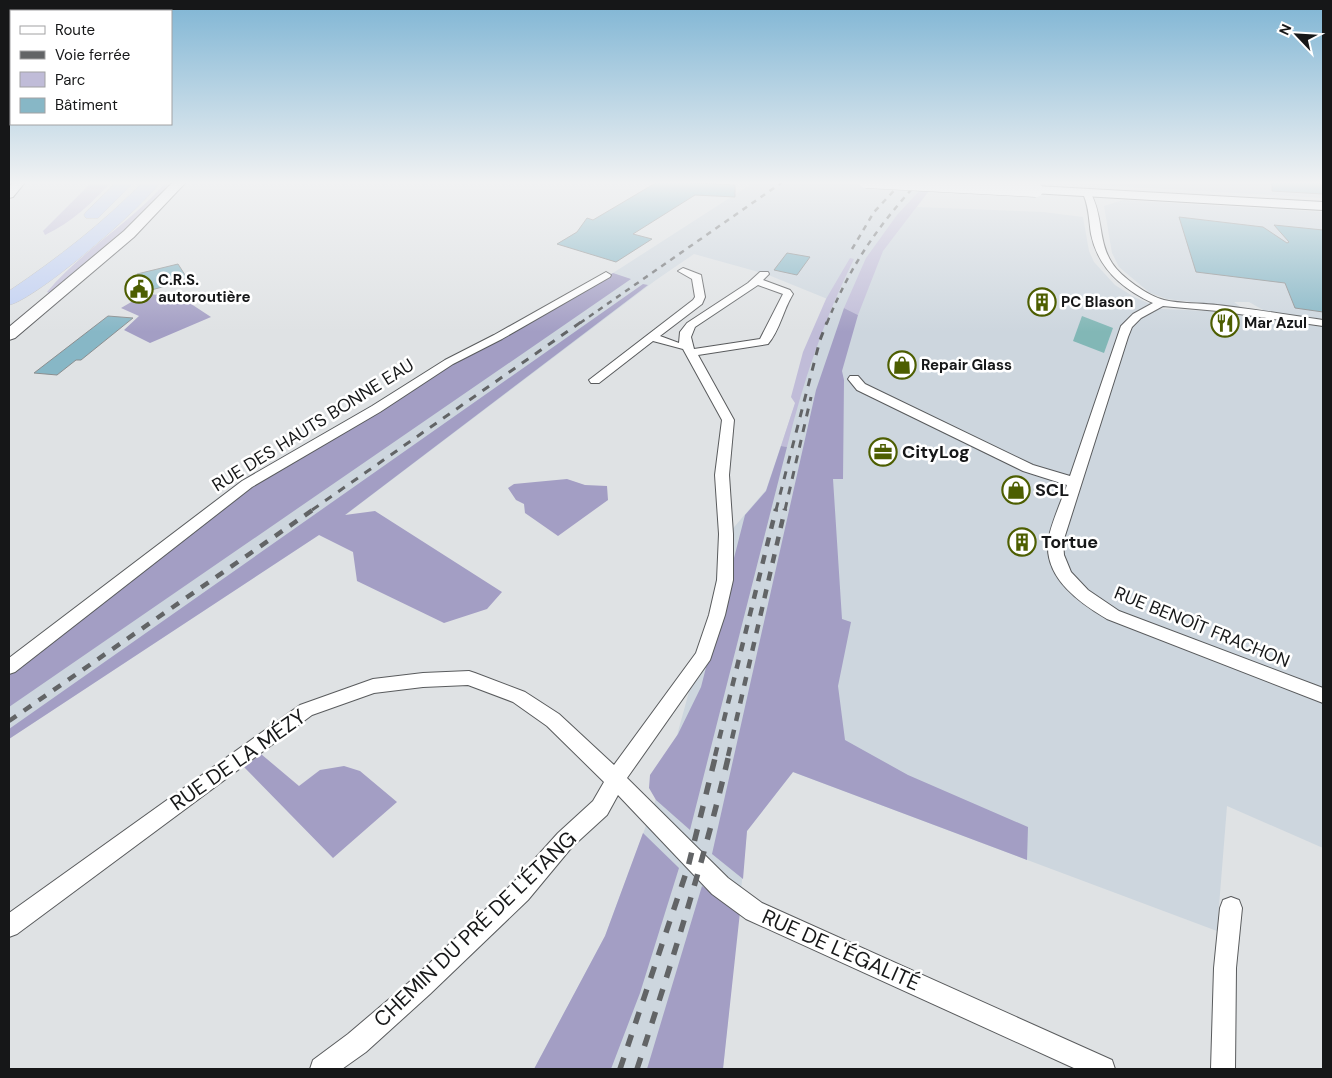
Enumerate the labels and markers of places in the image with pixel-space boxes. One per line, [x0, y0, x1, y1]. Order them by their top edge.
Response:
place label: C.R.S. autoroutière [158, 270, 251, 307]
public building icon: C.R.S. autoroutière [124, 274, 154, 304]
building icon: PC Blason [1027, 287, 1057, 317]
place label: PC Blason [1061, 292, 1134, 312]
restaurant icon: Mar Azul [1210, 308, 1240, 338]
place label: Mar Azul [1244, 313, 1307, 333]
shop icon: Repair Glass [887, 350, 917, 380]
place label: Repair Glass [921, 355, 1012, 375]
office icon: CityLog [868, 437, 898, 467]
place label: CityLog [902, 440, 970, 464]
shop icon: SCL [1001, 475, 1031, 505]
place label: SCL [1035, 478, 1069, 502]
building icon: Tortue [1007, 527, 1037, 557]
place label: Tortue [1041, 530, 1098, 554]

